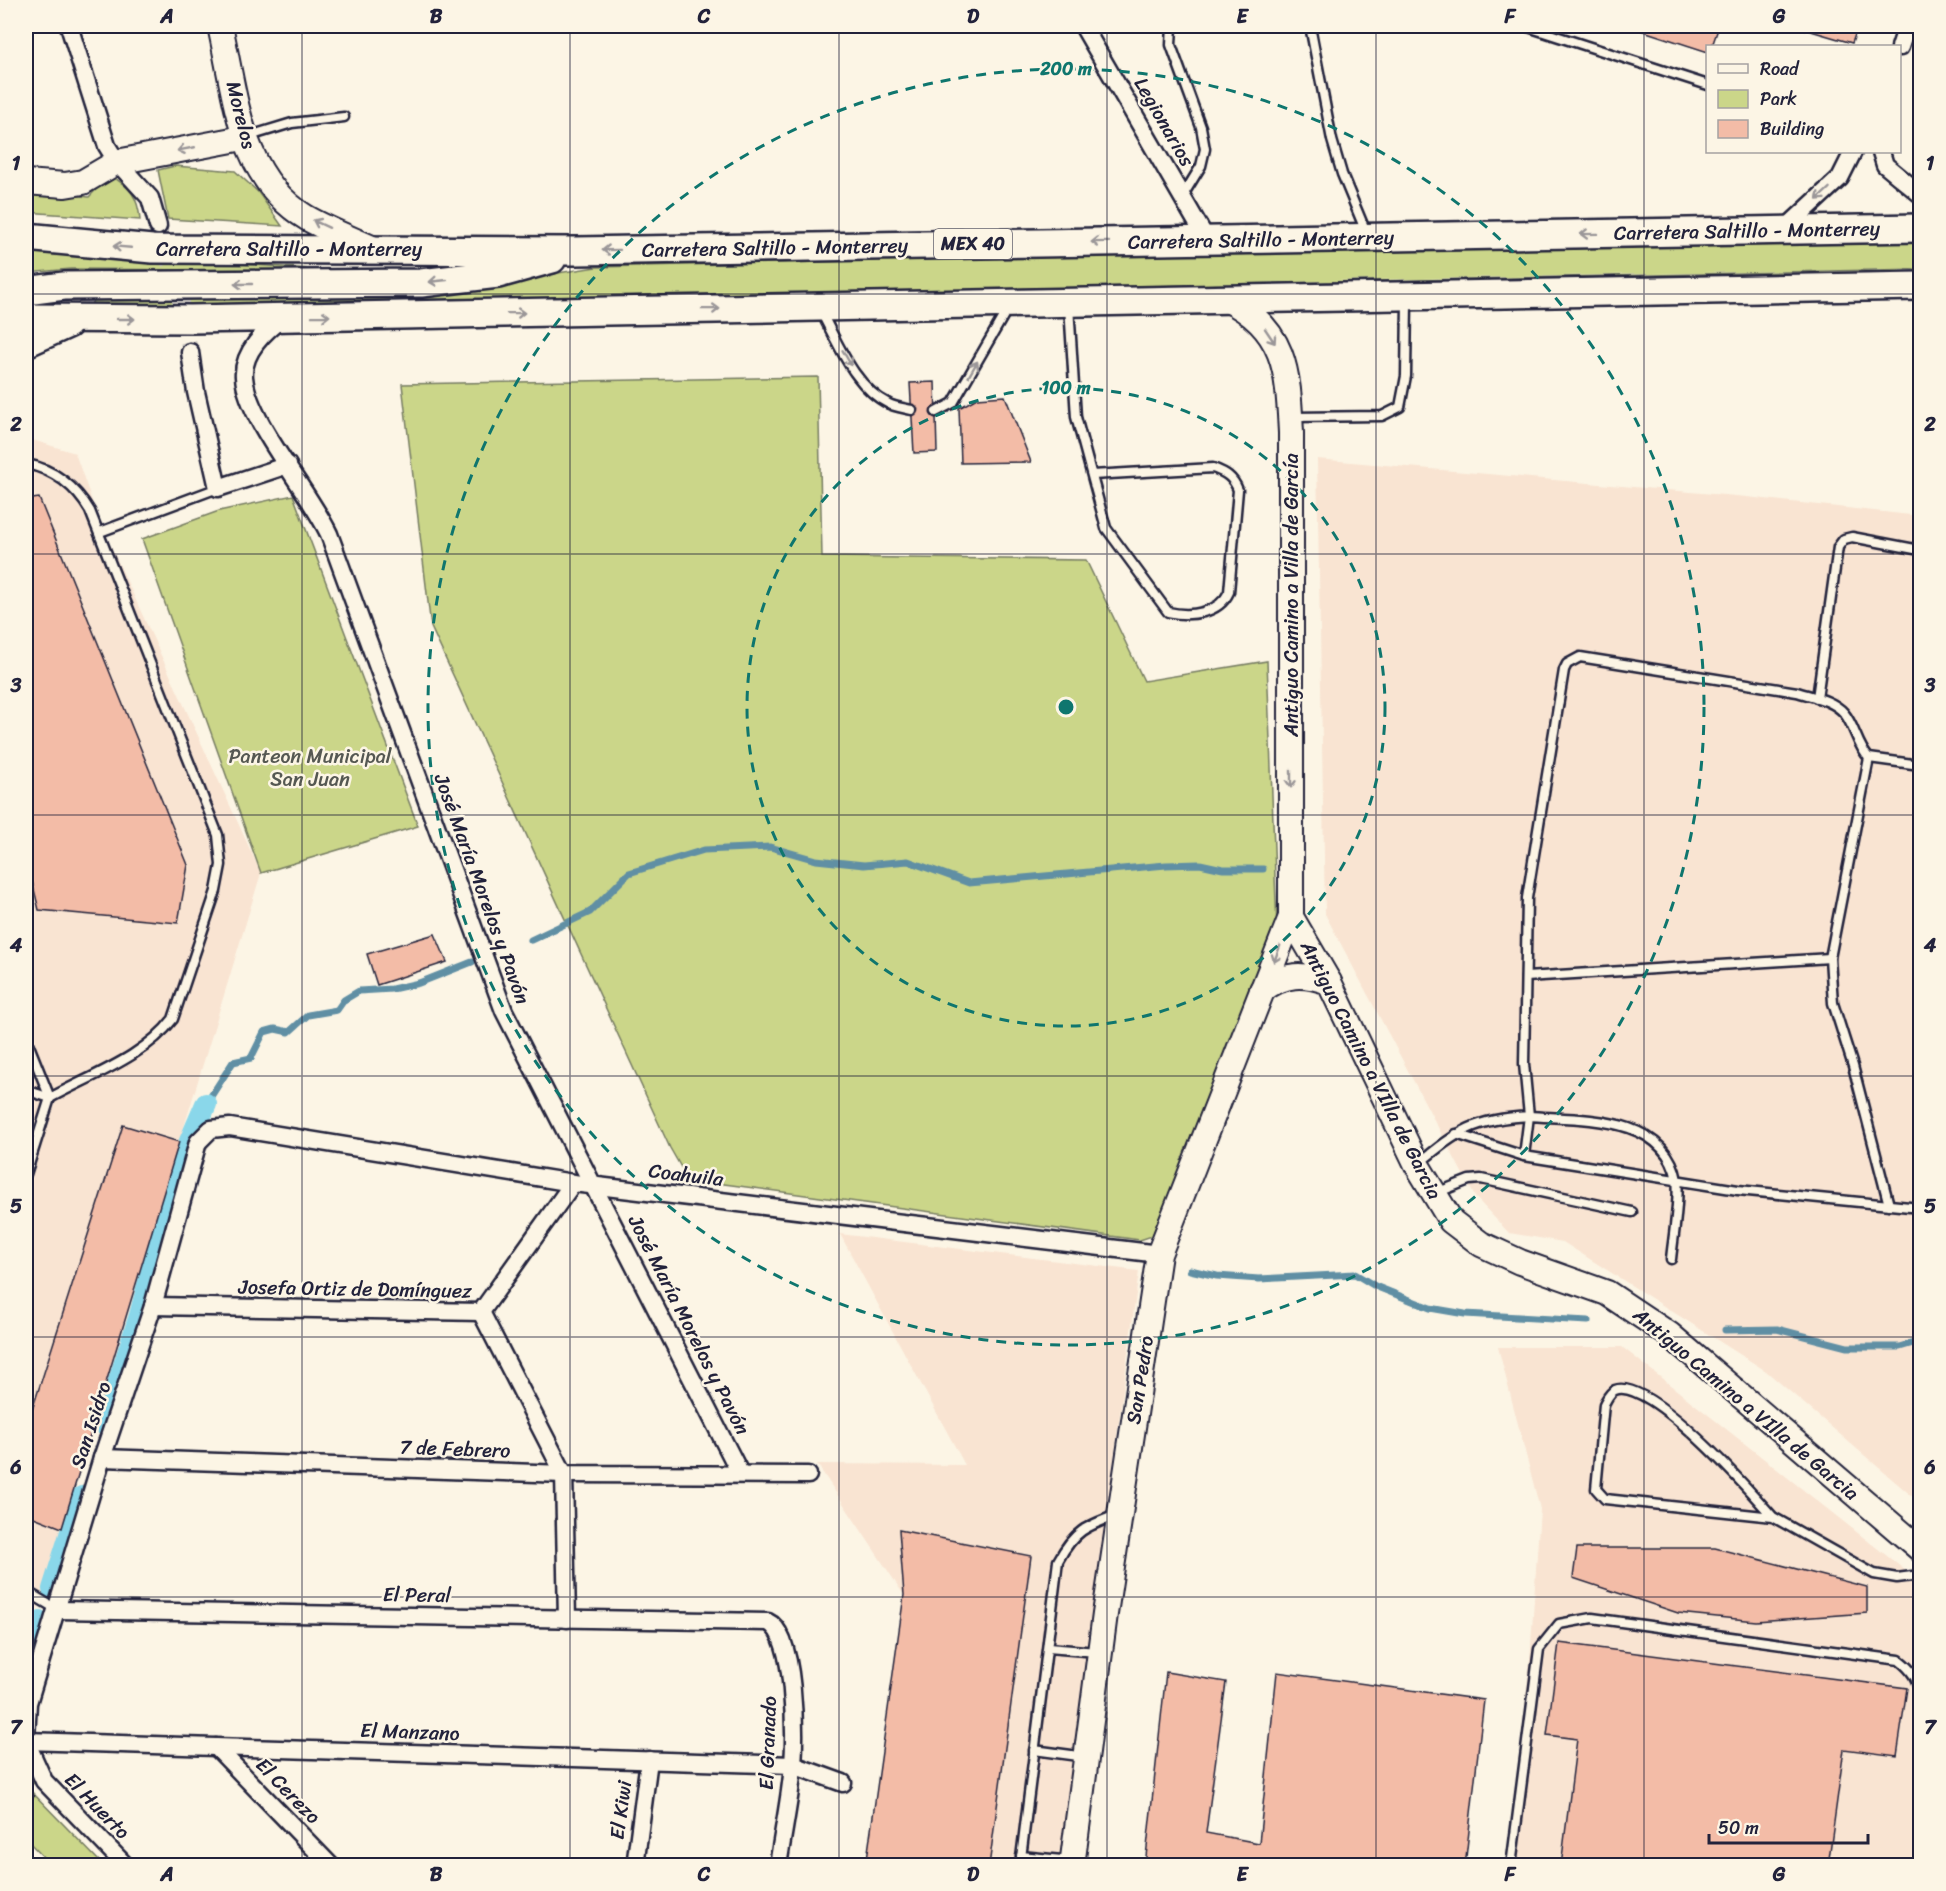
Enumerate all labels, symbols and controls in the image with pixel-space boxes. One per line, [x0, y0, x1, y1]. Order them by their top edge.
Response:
text: A [159, 0, 174, 34]
text: B [430, 0, 443, 34]
text: C [697, 0, 711, 34]
text: D [967, 0, 980, 34]
text: E [1236, 0, 1249, 34]
text: F [1504, 0, 1517, 34]
text: G [1772, 0, 1786, 34]
legend [1706, 45, 1901, 153]
text: 200 m [1039, 53, 1092, 85]
text: Road [1760, 53, 1800, 85]
street label: Legionarios [1124, 71, 1204, 174]
street label: Morelos [216, 77, 266, 153]
text: Park [1760, 83, 1797, 115]
text: Building [1760, 113, 1824, 145]
one-way arrow [176, 144, 196, 155]
text: 1 [12, 146, 21, 181]
text: 1 [1926, 146, 1935, 181]
one-way arrow [1816, 187, 1831, 201]
street label: Carretera Saltillo - Monterrey [1614, 211, 1881, 251]
one-way arrow [312, 218, 330, 230]
street label: Carretera Saltillo - Monterrey [1128, 220, 1395, 260]
street label: Carretera Saltillo - Monterrey [642, 228, 909, 268]
one-way arrow [1580, 228, 1600, 240]
road number: MEX 40 [934, 229, 1012, 259]
street label: Carretera Saltillo - Monterrey [156, 232, 423, 267]
one-way arrow [1091, 236, 1111, 248]
one-way arrow [113, 241, 133, 252]
one-way arrow [602, 244, 622, 256]
one-way arrow [428, 276, 448, 287]
one-way arrow [233, 278, 253, 290]
one-way arrow [700, 303, 720, 315]
one-way arrow [505, 307, 525, 318]
one-way arrow [310, 310, 330, 322]
one-way arrow [115, 313, 135, 325]
one-way arrow [1264, 327, 1276, 344]
one-way arrow [841, 349, 853, 366]
one-way arrow [967, 361, 979, 378]
text: 100 m [1042, 372, 1091, 404]
text: 2 [9, 407, 22, 442]
text: 2 [1923, 407, 1936, 442]
street label: Antiguo Camino a Villa de García [1274, 453, 1309, 738]
text: 3 [10, 668, 22, 703]
text: 3 [1924, 668, 1936, 703]
centre of rings [1056, 697, 1076, 717]
park label: Panteon Municipal San Juan [228, 739, 393, 797]
street label: José María Morelos y Pavón [424, 768, 540, 1009]
one-way arrow [1285, 768, 1297, 788]
text: 4 [9, 928, 23, 963]
text: 4 [1923, 928, 1937, 963]
street label: Antiguo Camino a VIlla de Garcia [1290, 933, 1452, 1206]
one-way arrow [1271, 944, 1282, 962]
street label: Coahuila [647, 1153, 726, 1197]
text: 5 [10, 1189, 22, 1224]
text: 5 [1924, 1189, 1936, 1224]
street label: José María Morelos y Pavón [618, 1208, 760, 1441]
street label: Josefa Ortiz de Domínguez [237, 1269, 472, 1309]
street label: Antiguo Camino a VIlla de Garcia [1624, 1298, 1867, 1510]
street label: San Pedro [1116, 1333, 1164, 1427]
street label: San Isidro [60, 1377, 122, 1473]
street label: 7 de Febrero [399, 1430, 511, 1468]
text: 6 [9, 1450, 22, 1485]
text: 6 [1923, 1450, 1936, 1485]
street label: El Peral [383, 1577, 452, 1613]
street label: El Granado [749, 1695, 787, 1791]
text: 7 [10, 1710, 23, 1745]
text: 7 [1924, 1710, 1937, 1745]
street label: El Manzano [360, 1713, 460, 1751]
street label: El Cerezo [247, 1749, 329, 1833]
street label: El Huerto [55, 1764, 139, 1848]
street label: El Kiwi [600, 1777, 643, 1842]
scale bar [1709, 1807, 1868, 1845]
text: 50 m [1718, 1812, 1759, 1844]
text: A [159, 1857, 174, 1891]
text: B [430, 1857, 443, 1891]
text: C [697, 1857, 711, 1891]
text: D [967, 1857, 980, 1891]
text: E [1236, 1857, 1249, 1891]
text: F [1504, 1857, 1517, 1891]
text: G [1772, 1857, 1786, 1891]

